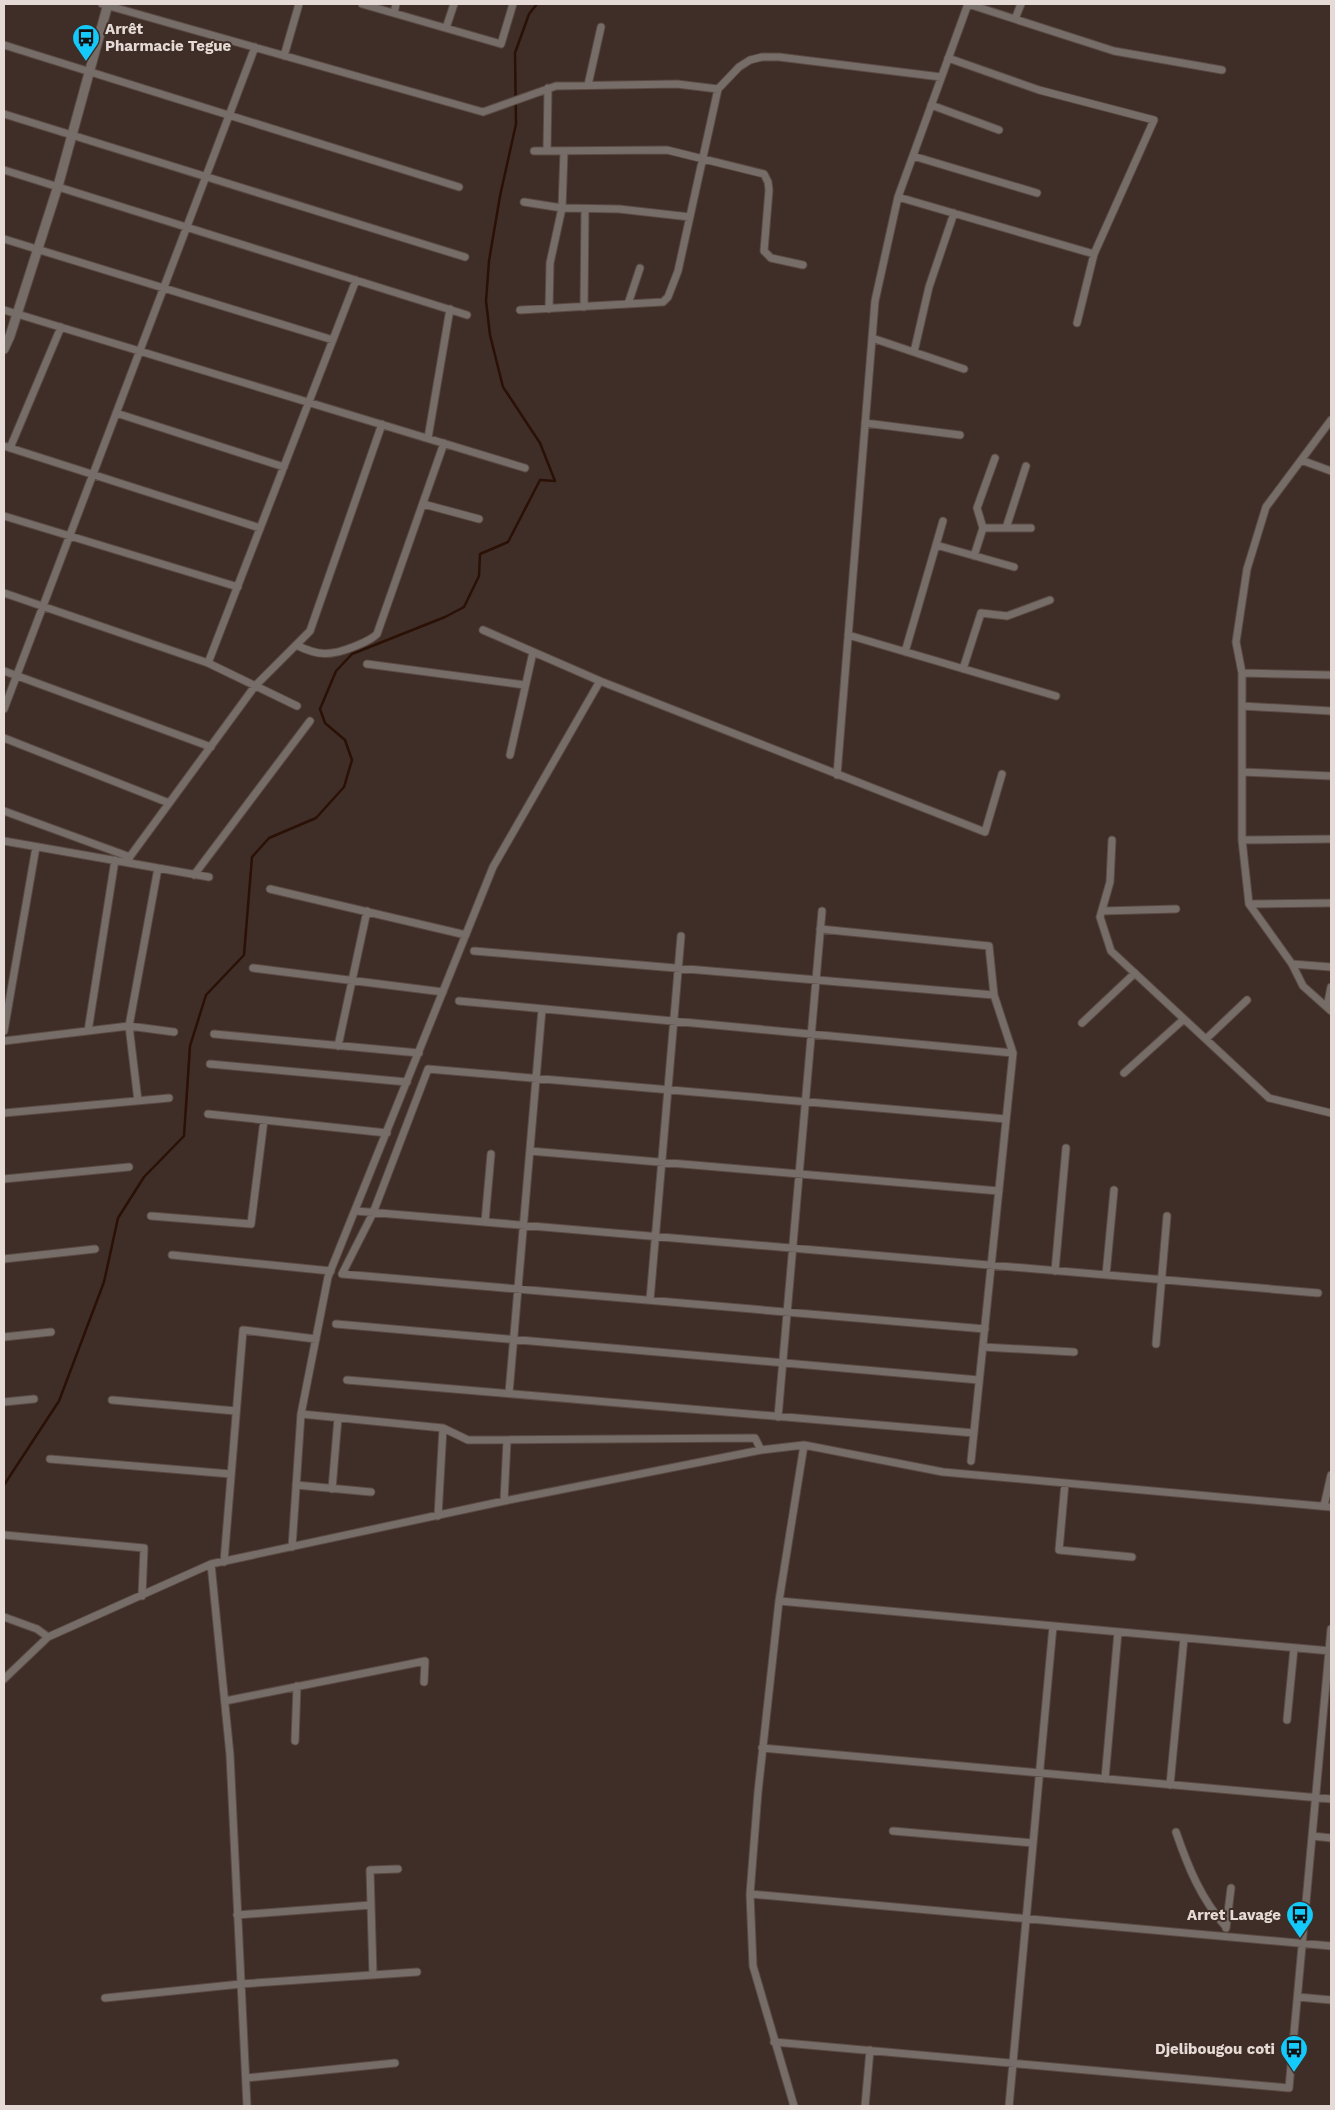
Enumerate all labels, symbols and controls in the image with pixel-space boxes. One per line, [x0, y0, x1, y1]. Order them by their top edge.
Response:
place label: Arrêt Pharmacie Tegue [105, 20, 232, 55]
bus stop icon: Arrêt Pharmacie Tegue [71, 23, 101, 62]
bus stop icon: Arret Lavage [1285, 1900, 1315, 1939]
place label: Arret Lavage [1187, 1906, 1281, 1924]
bus stop icon: Djelibougou coti [1279, 2034, 1309, 2073]
place label: Djelibougou coti [1155, 2040, 1275, 2058]

